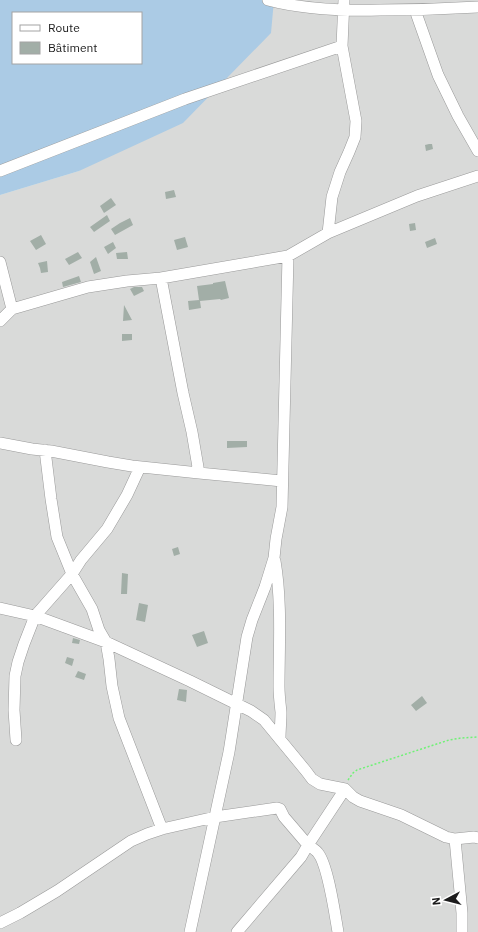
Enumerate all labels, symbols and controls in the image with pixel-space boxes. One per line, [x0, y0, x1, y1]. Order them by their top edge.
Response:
legend [12, 12, 142, 64]
text: Route [48, 20, 80, 35]
text: Bâtiment [48, 40, 98, 55]
north arrow [426, 880, 466, 920]
text: N [429, 896, 444, 906]

